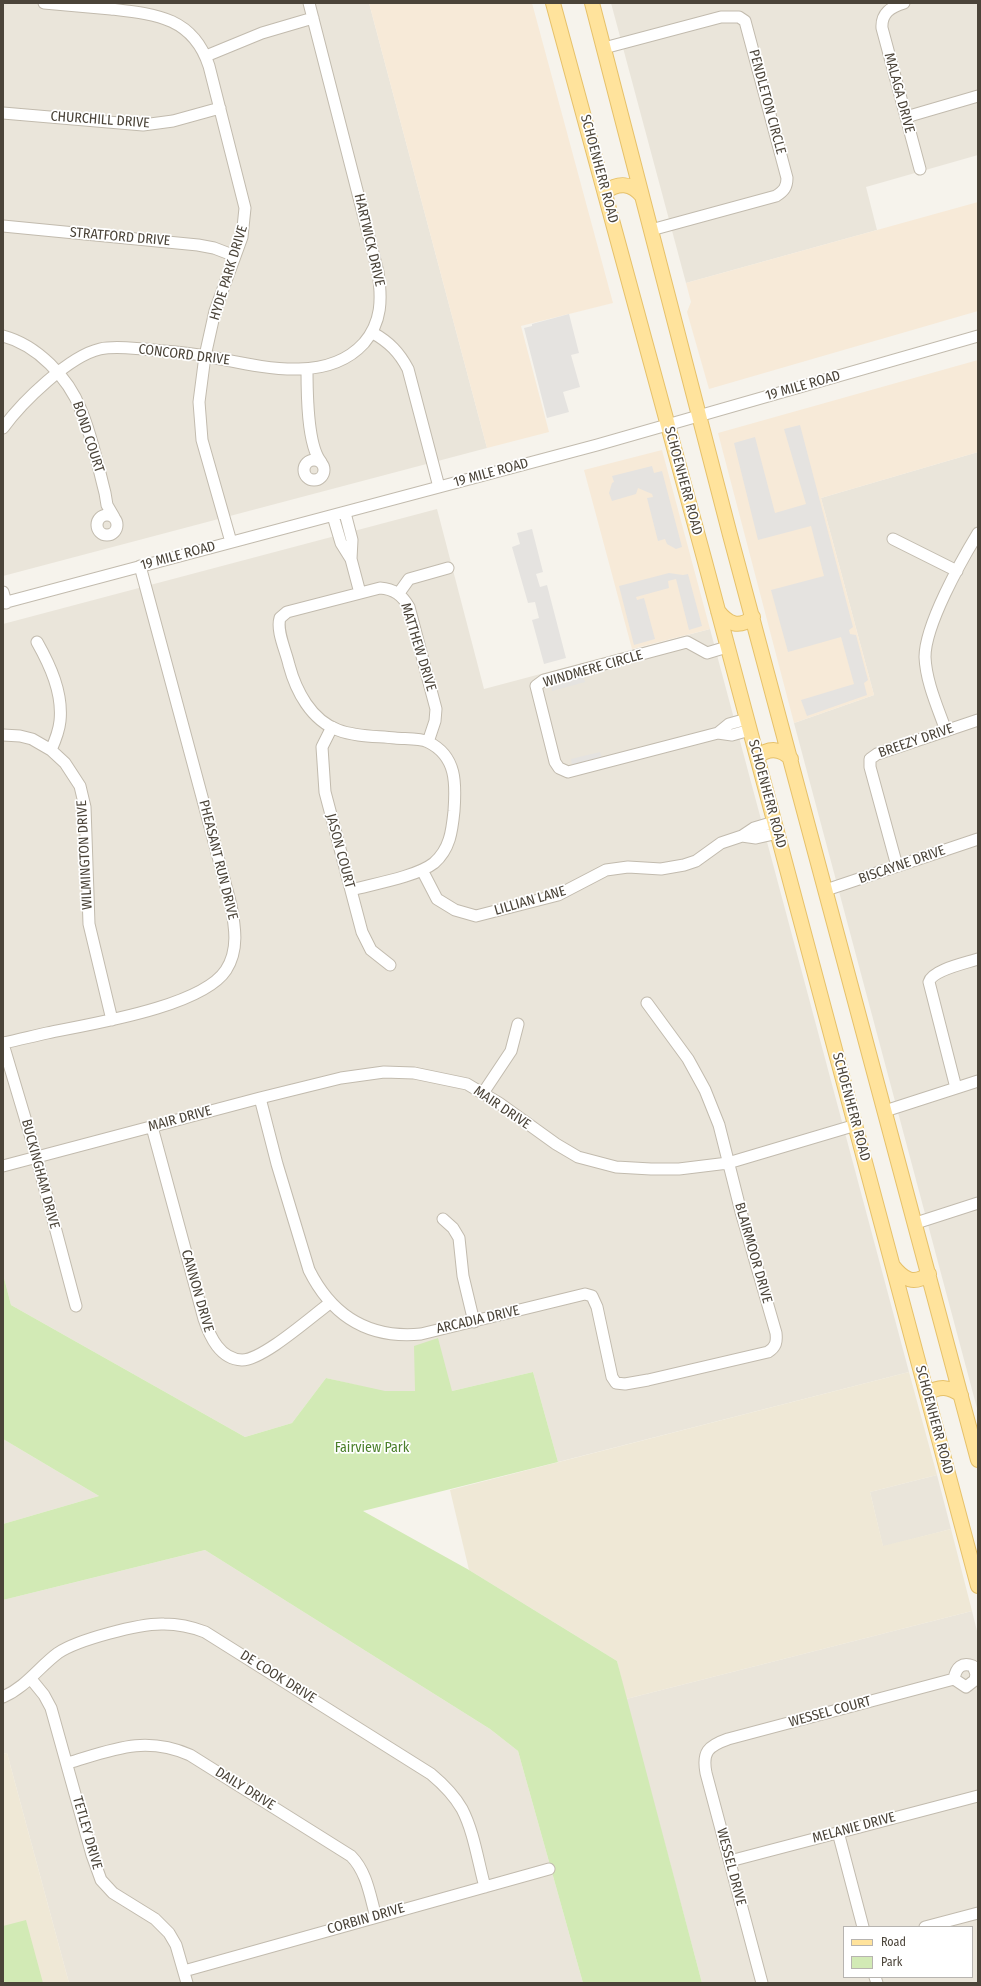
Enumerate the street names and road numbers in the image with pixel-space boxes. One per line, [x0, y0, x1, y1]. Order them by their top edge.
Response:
street label: PENDLETON CIRCLE [745, 48, 789, 156]
street label: MALAGA DRIVE [880, 51, 918, 135]
street label: CHURCHILL DRIVE [50, 108, 150, 132]
street label: SCHOENHERR ROAD [576, 113, 622, 225]
street label: HARTWICK DRIVE [350, 192, 388, 288]
street label: HYDE PARK DRIVE [207, 223, 251, 323]
street label: STRATFORD DRIVE [69, 224, 171, 250]
street label: CONCORD DRIVE [137, 341, 231, 369]
street label: 19 MILE ROAD [764, 367, 842, 405]
street label: BOND COURT [69, 399, 107, 475]
street label: SCHOENHERR ROAD [660, 425, 706, 537]
street label: 19 MILE ROAD [452, 455, 530, 491]
street label: 19 MILE ROAD [139, 538, 217, 574]
street label: MATTHEW DRIVE [397, 601, 439, 693]
street label: WINDMERE CIRCLE [541, 647, 645, 691]
street label: BREEZY DRIVE [876, 720, 956, 762]
street label: SCHOENHERR ROAD [744, 738, 790, 850]
street label: PHEASANT RUN DRIVE [195, 798, 241, 922]
street label: WILMINGTON DRIVE [74, 800, 96, 910]
street label: JASON COURT [322, 812, 358, 890]
street label: BISCAYNE DRIVE [856, 842, 948, 888]
street label: LILLIAN LANE [492, 883, 568, 919]
street label: SCHOENHERR ROAD [828, 1051, 874, 1163]
street label: MAIR DRIVE [470, 1083, 534, 1133]
street label: MAIR DRIVE [146, 1102, 214, 1136]
street label: BUCKINGHAM DRIVE [17, 1117, 63, 1231]
street label: BLAIRMOOR DRIVE [731, 1201, 775, 1305]
street label: CANNON DRIVE [177, 1248, 217, 1334]
street label: ARCADIA DRIVE [435, 1302, 521, 1338]
street label: SCHOENHERR ROAD [911, 1364, 957, 1476]
street label: DE COOK DRIVE [237, 1647, 319, 1707]
street label: WESSEL COURT [787, 1693, 873, 1731]
street label: DAILY DRIVE [212, 1764, 278, 1814]
street label: TETLEY DRIVE [69, 1794, 105, 1872]
street label: MELANIE DRIVE [811, 1809, 897, 1847]
street label: WESSEL DRIVE [713, 1826, 749, 1908]
street label: CORBIN DRIVE [325, 1900, 407, 1938]

